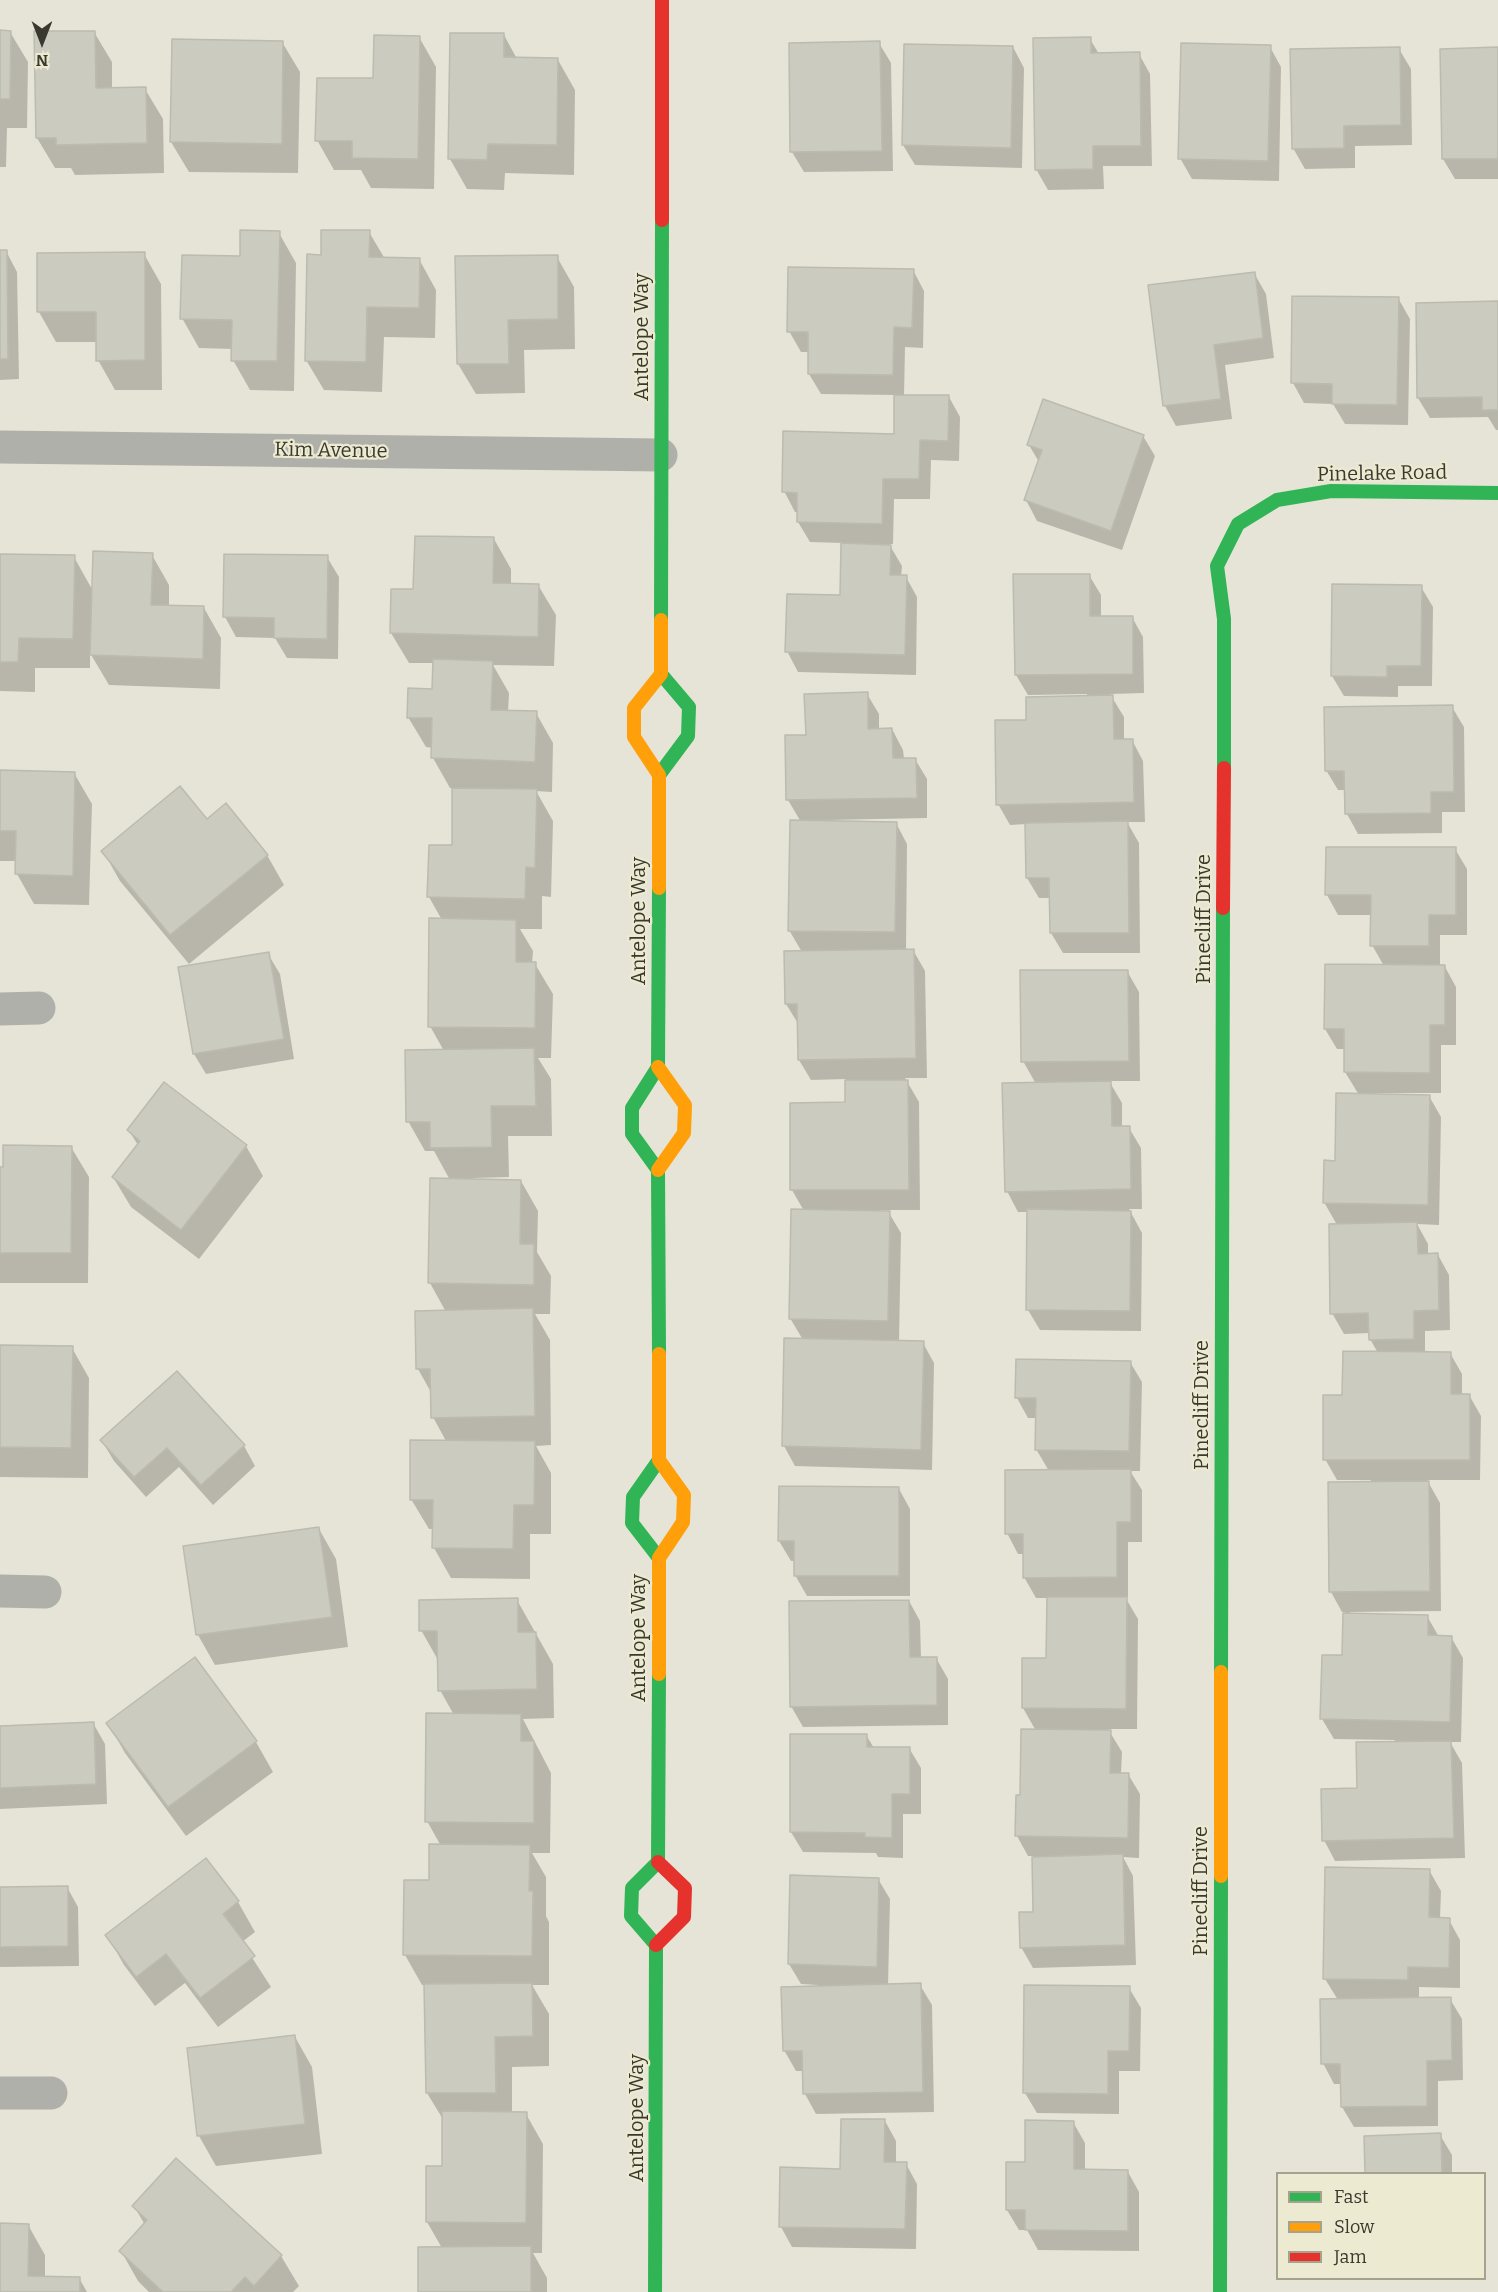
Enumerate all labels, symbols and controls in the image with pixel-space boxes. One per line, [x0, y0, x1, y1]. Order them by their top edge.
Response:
north arrow [12, 12, 72, 72]
text: N [36, 51, 48, 70]
street label: Antelope Way [630, 273, 654, 401]
street label: Kim Avenue [274, 438, 388, 464]
street label: Pinelake Road [1317, 461, 1447, 487]
street label: Pinecliff Drive [1192, 854, 1216, 984]
street label: Antelope Way [627, 857, 651, 985]
street label: Pinecliff Drive [1190, 1340, 1214, 1470]
street label: Antelope Way [627, 1574, 651, 1702]
street label: Pinecliff Drive [1189, 1826, 1213, 1956]
street label: Antelope Way [625, 2054, 649, 2182]
legend [1276, 2172, 1486, 2280]
text: Fast [1334, 2186, 1369, 2208]
text: Slow [1334, 2216, 1374, 2238]
text: Jam [1334, 2246, 1367, 2268]

